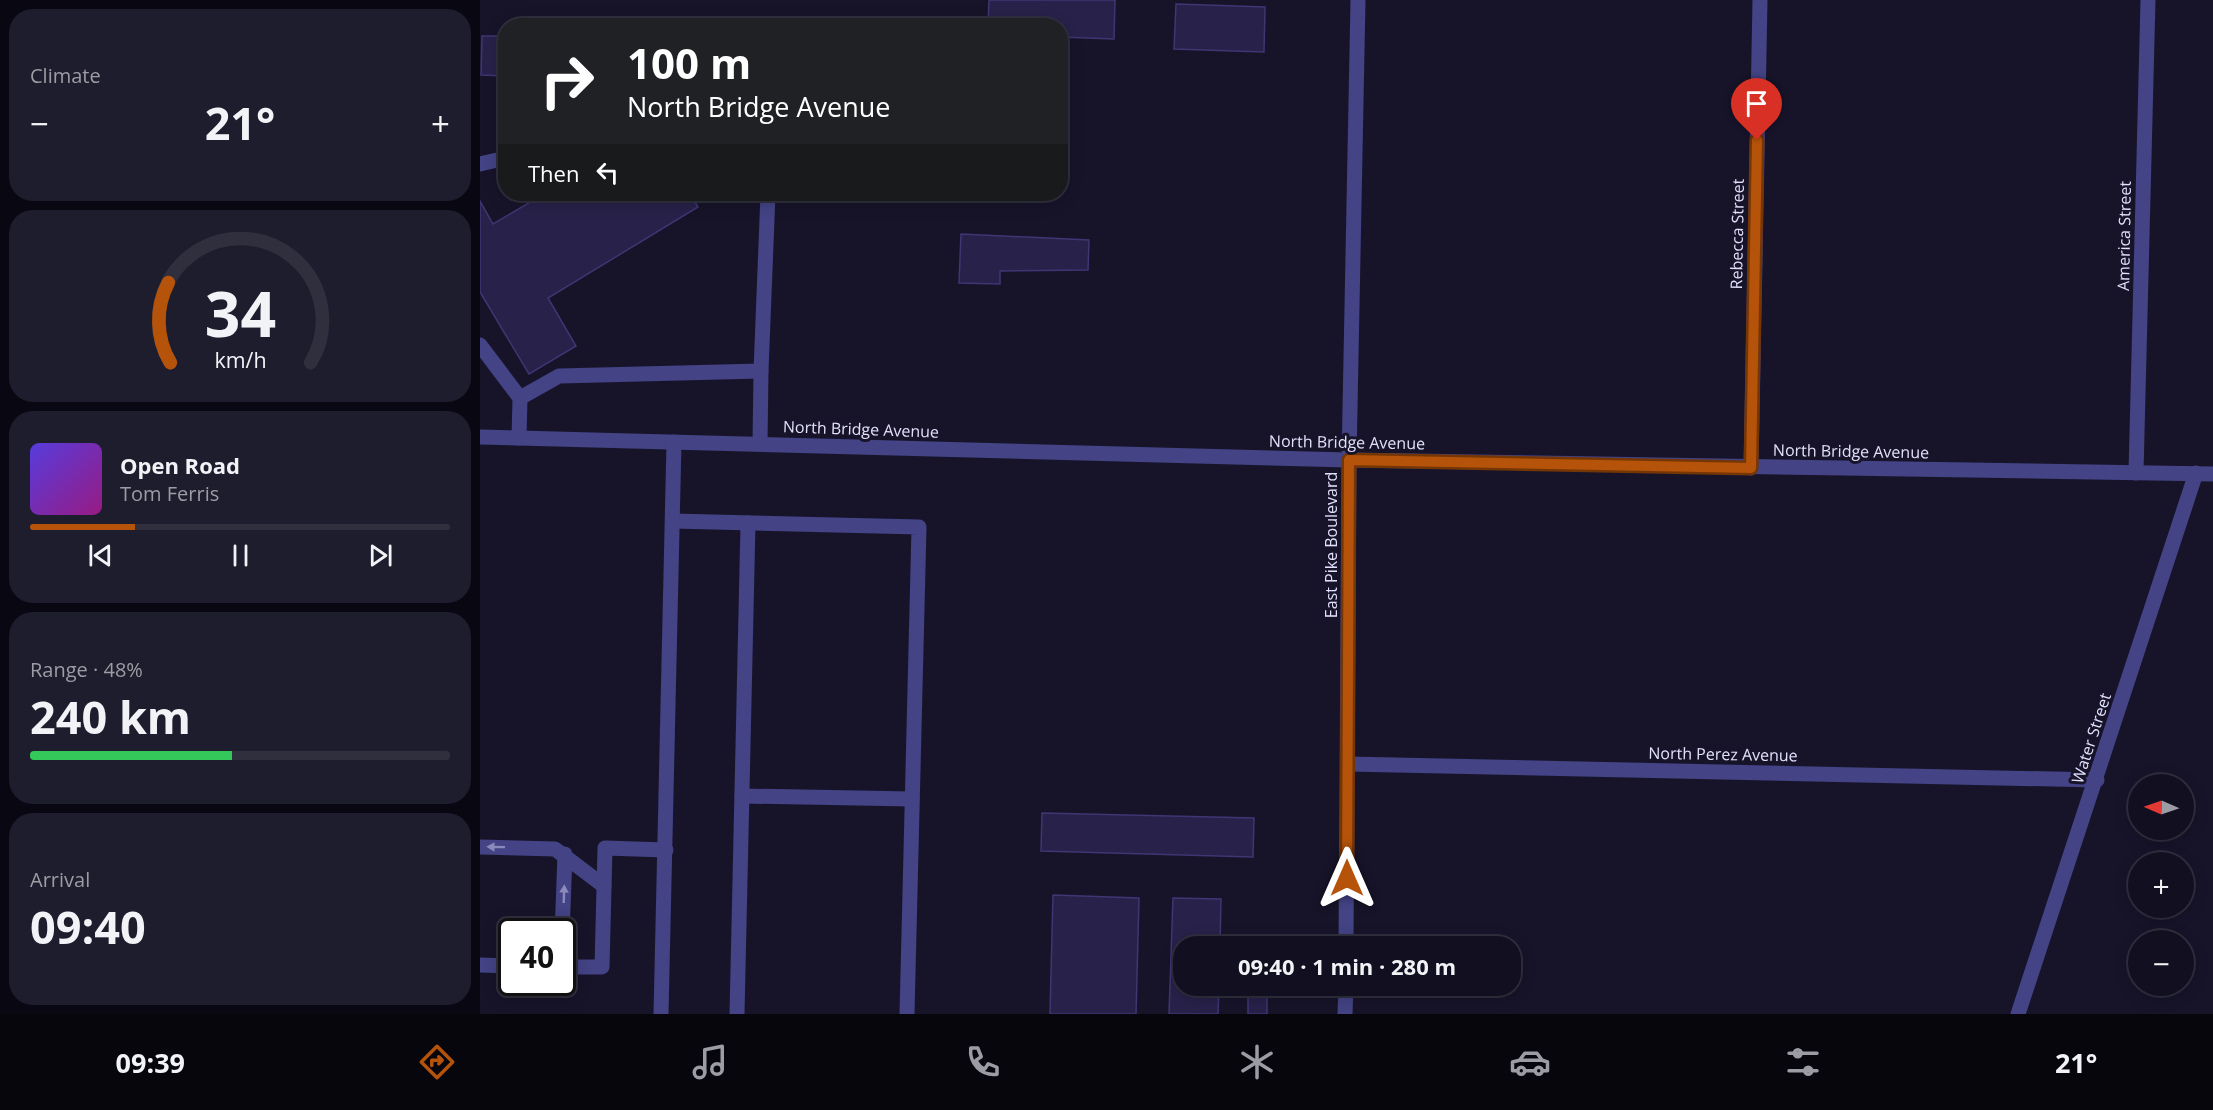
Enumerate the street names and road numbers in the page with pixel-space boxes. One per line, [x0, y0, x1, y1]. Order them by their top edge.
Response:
street label: Rebecca Street [1725, 178, 1749, 290]
street label: America Street [2112, 181, 2136, 291]
street label: North Bridge Avenue [783, 415, 939, 443]
street label: North Bridge Avenue [1269, 430, 1425, 454]
street label: North Bridge Avenue [1773, 439, 1929, 463]
street label: East Pike Boulevard [1320, 472, 1342, 618]
street label: Water Street [2066, 690, 2116, 786]
street label: North Perez Avenue [1648, 742, 1798, 766]

